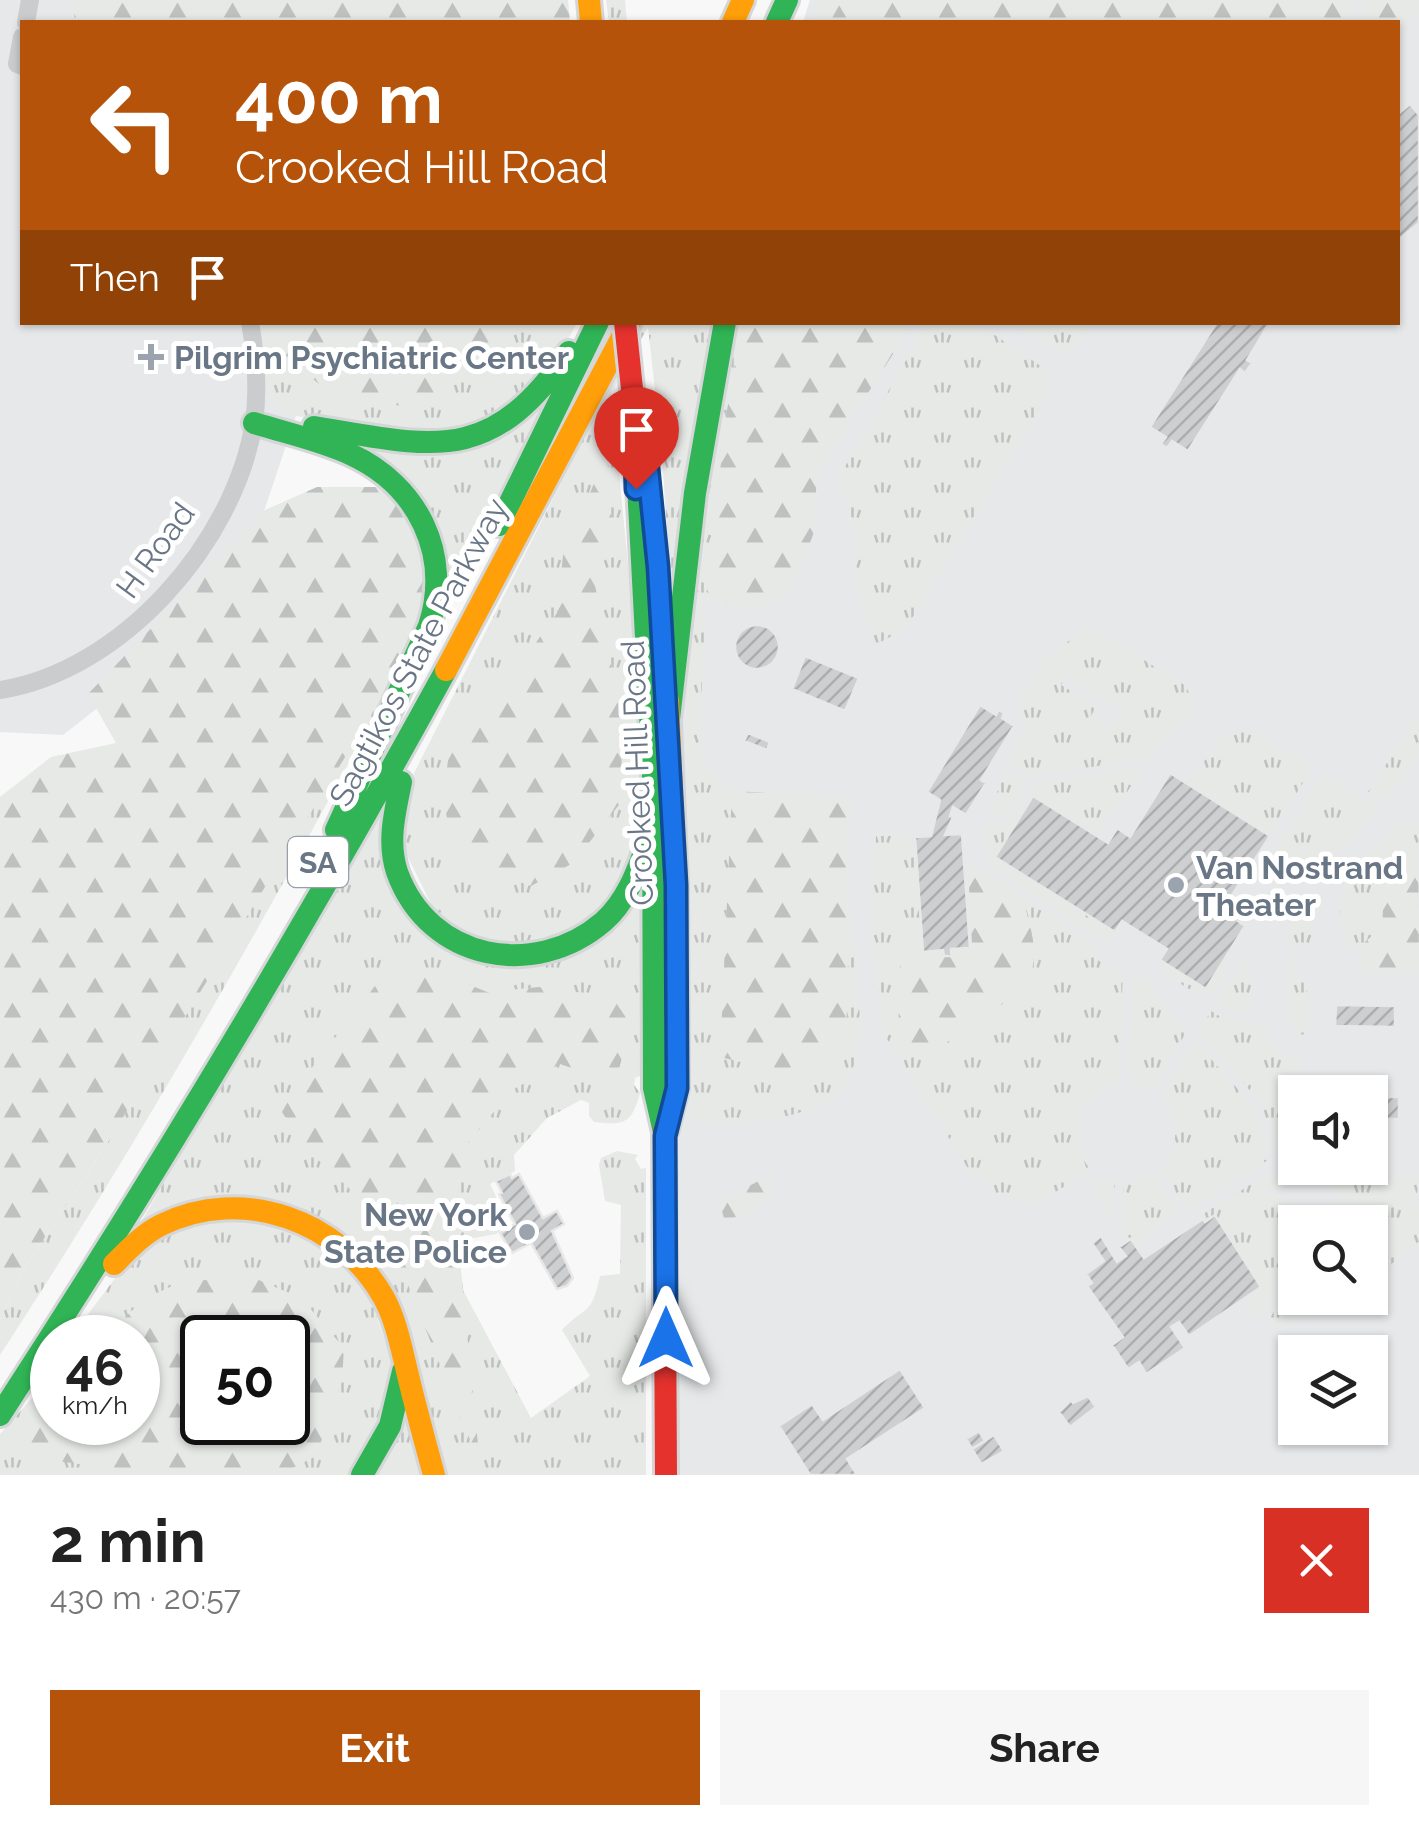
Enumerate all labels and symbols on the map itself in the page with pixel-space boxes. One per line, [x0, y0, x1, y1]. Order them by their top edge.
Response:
place label: Pilgrim Psychiatric Center [174, 339, 569, 376]
marker: Pilgrim Psychiatric Center [138, 344, 164, 370]
pin [594, 387, 679, 490]
street label: Sagtikos State Parkway [321, 492, 515, 812]
street label: H Road [108, 495, 202, 605]
street label: Crooked Hill Road [614, 640, 660, 906]
road number: SA [288, 837, 348, 887]
place label: Van Nostrand Theater [1196, 849, 1403, 923]
marker: Van Nostrand Theater [1165, 874, 1187, 896]
place label: New York State Police [324, 1196, 507, 1270]
marker: New York State Police [516, 1221, 538, 1243]
position arrow [614, 1286, 718, 1390]
speed limit sign: 50 [180, 1315, 310, 1445]

